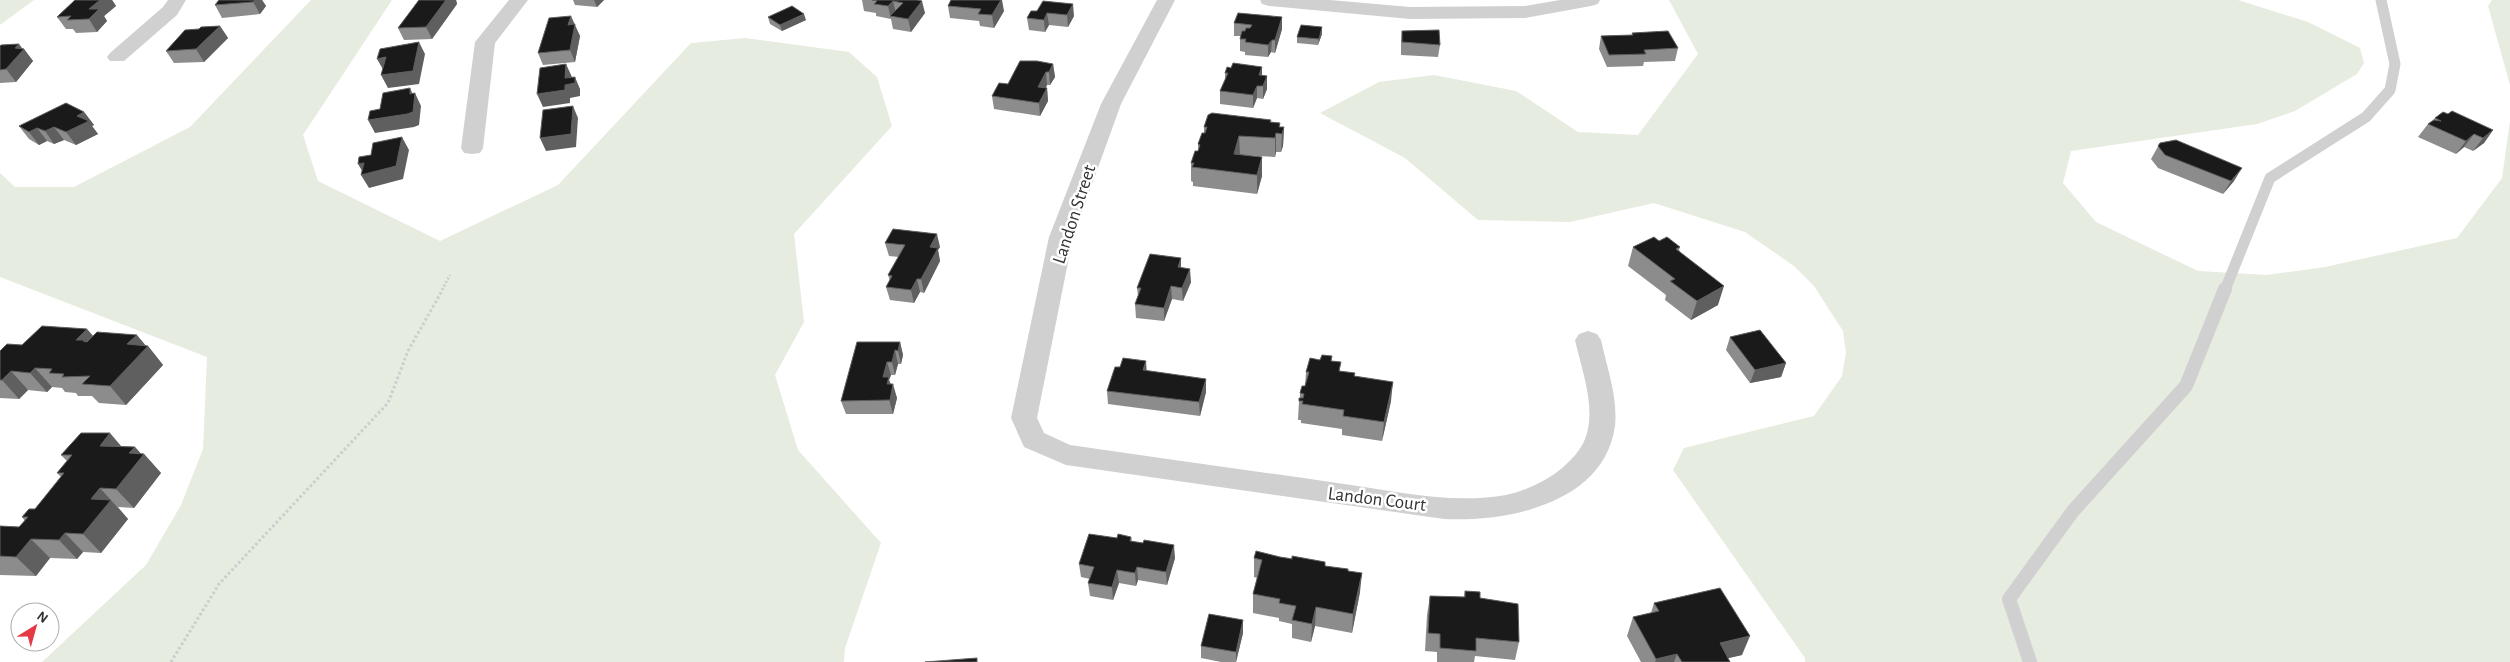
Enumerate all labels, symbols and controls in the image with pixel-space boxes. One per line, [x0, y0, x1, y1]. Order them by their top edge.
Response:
street label: Landon Street [1049, 163, 1099, 266]
street label: Landon Court [1327, 484, 1427, 515]
north arrow [10, 602, 60, 652]
text: N [34, 609, 50, 626]

